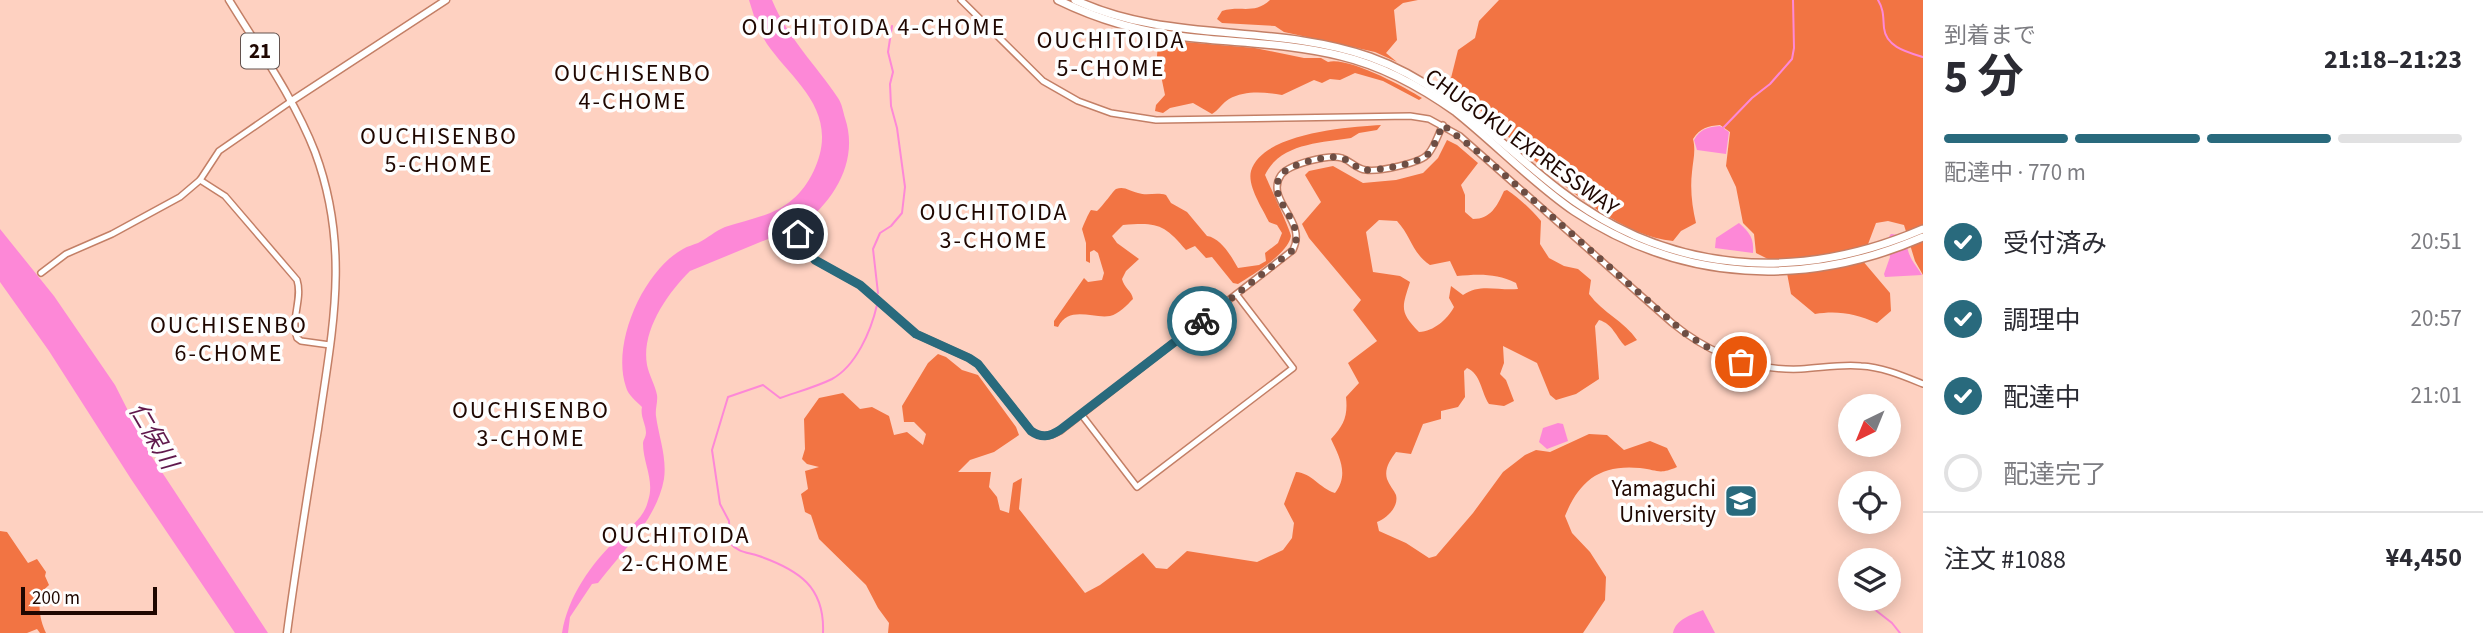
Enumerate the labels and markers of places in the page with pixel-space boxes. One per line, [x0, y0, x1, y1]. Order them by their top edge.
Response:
pin [768, 204, 828, 264]
pin [1711, 332, 1771, 392]
place label: Yamaguchi University [1611, 472, 1716, 531]
school or university icon: Yamaguchi University [1722, 482, 1760, 520]

